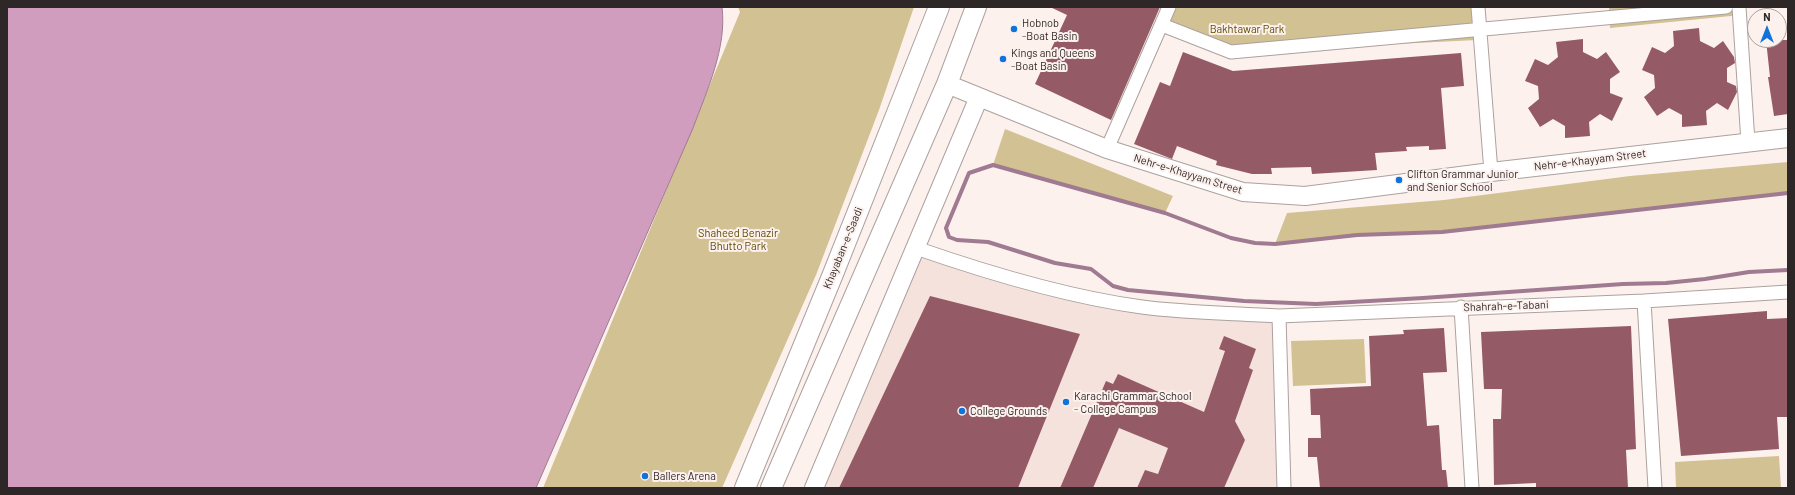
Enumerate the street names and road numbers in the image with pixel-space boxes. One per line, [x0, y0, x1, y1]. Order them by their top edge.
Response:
street label: Nehr-e-Khayyam Street [1533, 147, 1647, 173]
street label: Nehr-e-Khayyam Street [1132, 151, 1244, 197]
street label: Khayaban-e-Saadi [821, 205, 865, 291]
street label: Shahrah-e-Tabani [1463, 298, 1549, 314]

